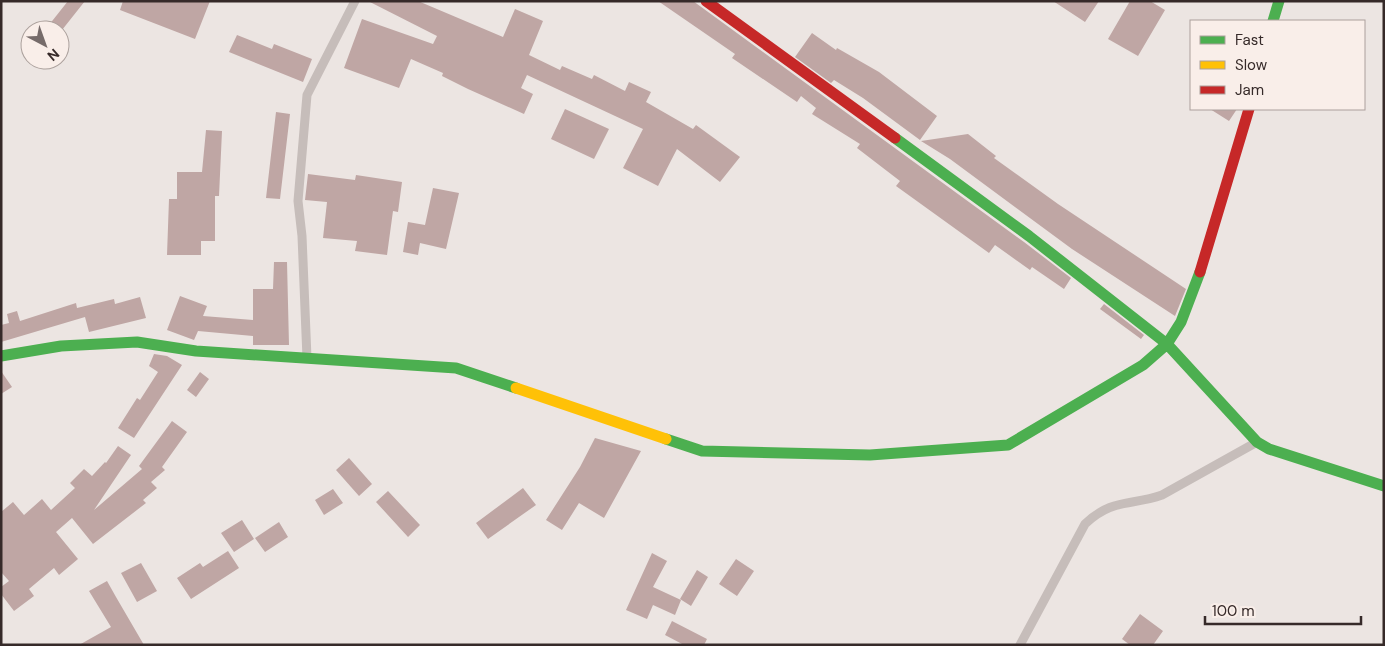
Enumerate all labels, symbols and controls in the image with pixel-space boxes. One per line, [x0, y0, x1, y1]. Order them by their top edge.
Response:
north arrow [20, 20, 70, 70]
legend [1190, 20, 1365, 110]
text: Fast [1235, 30, 1264, 50]
text: N [44, 45, 63, 65]
text: Slow [1235, 55, 1268, 75]
text: Jam [1235, 80, 1264, 100]
scale bar [1205, 594, 1361, 626]
text: 100 m [1212, 601, 1255, 621]

